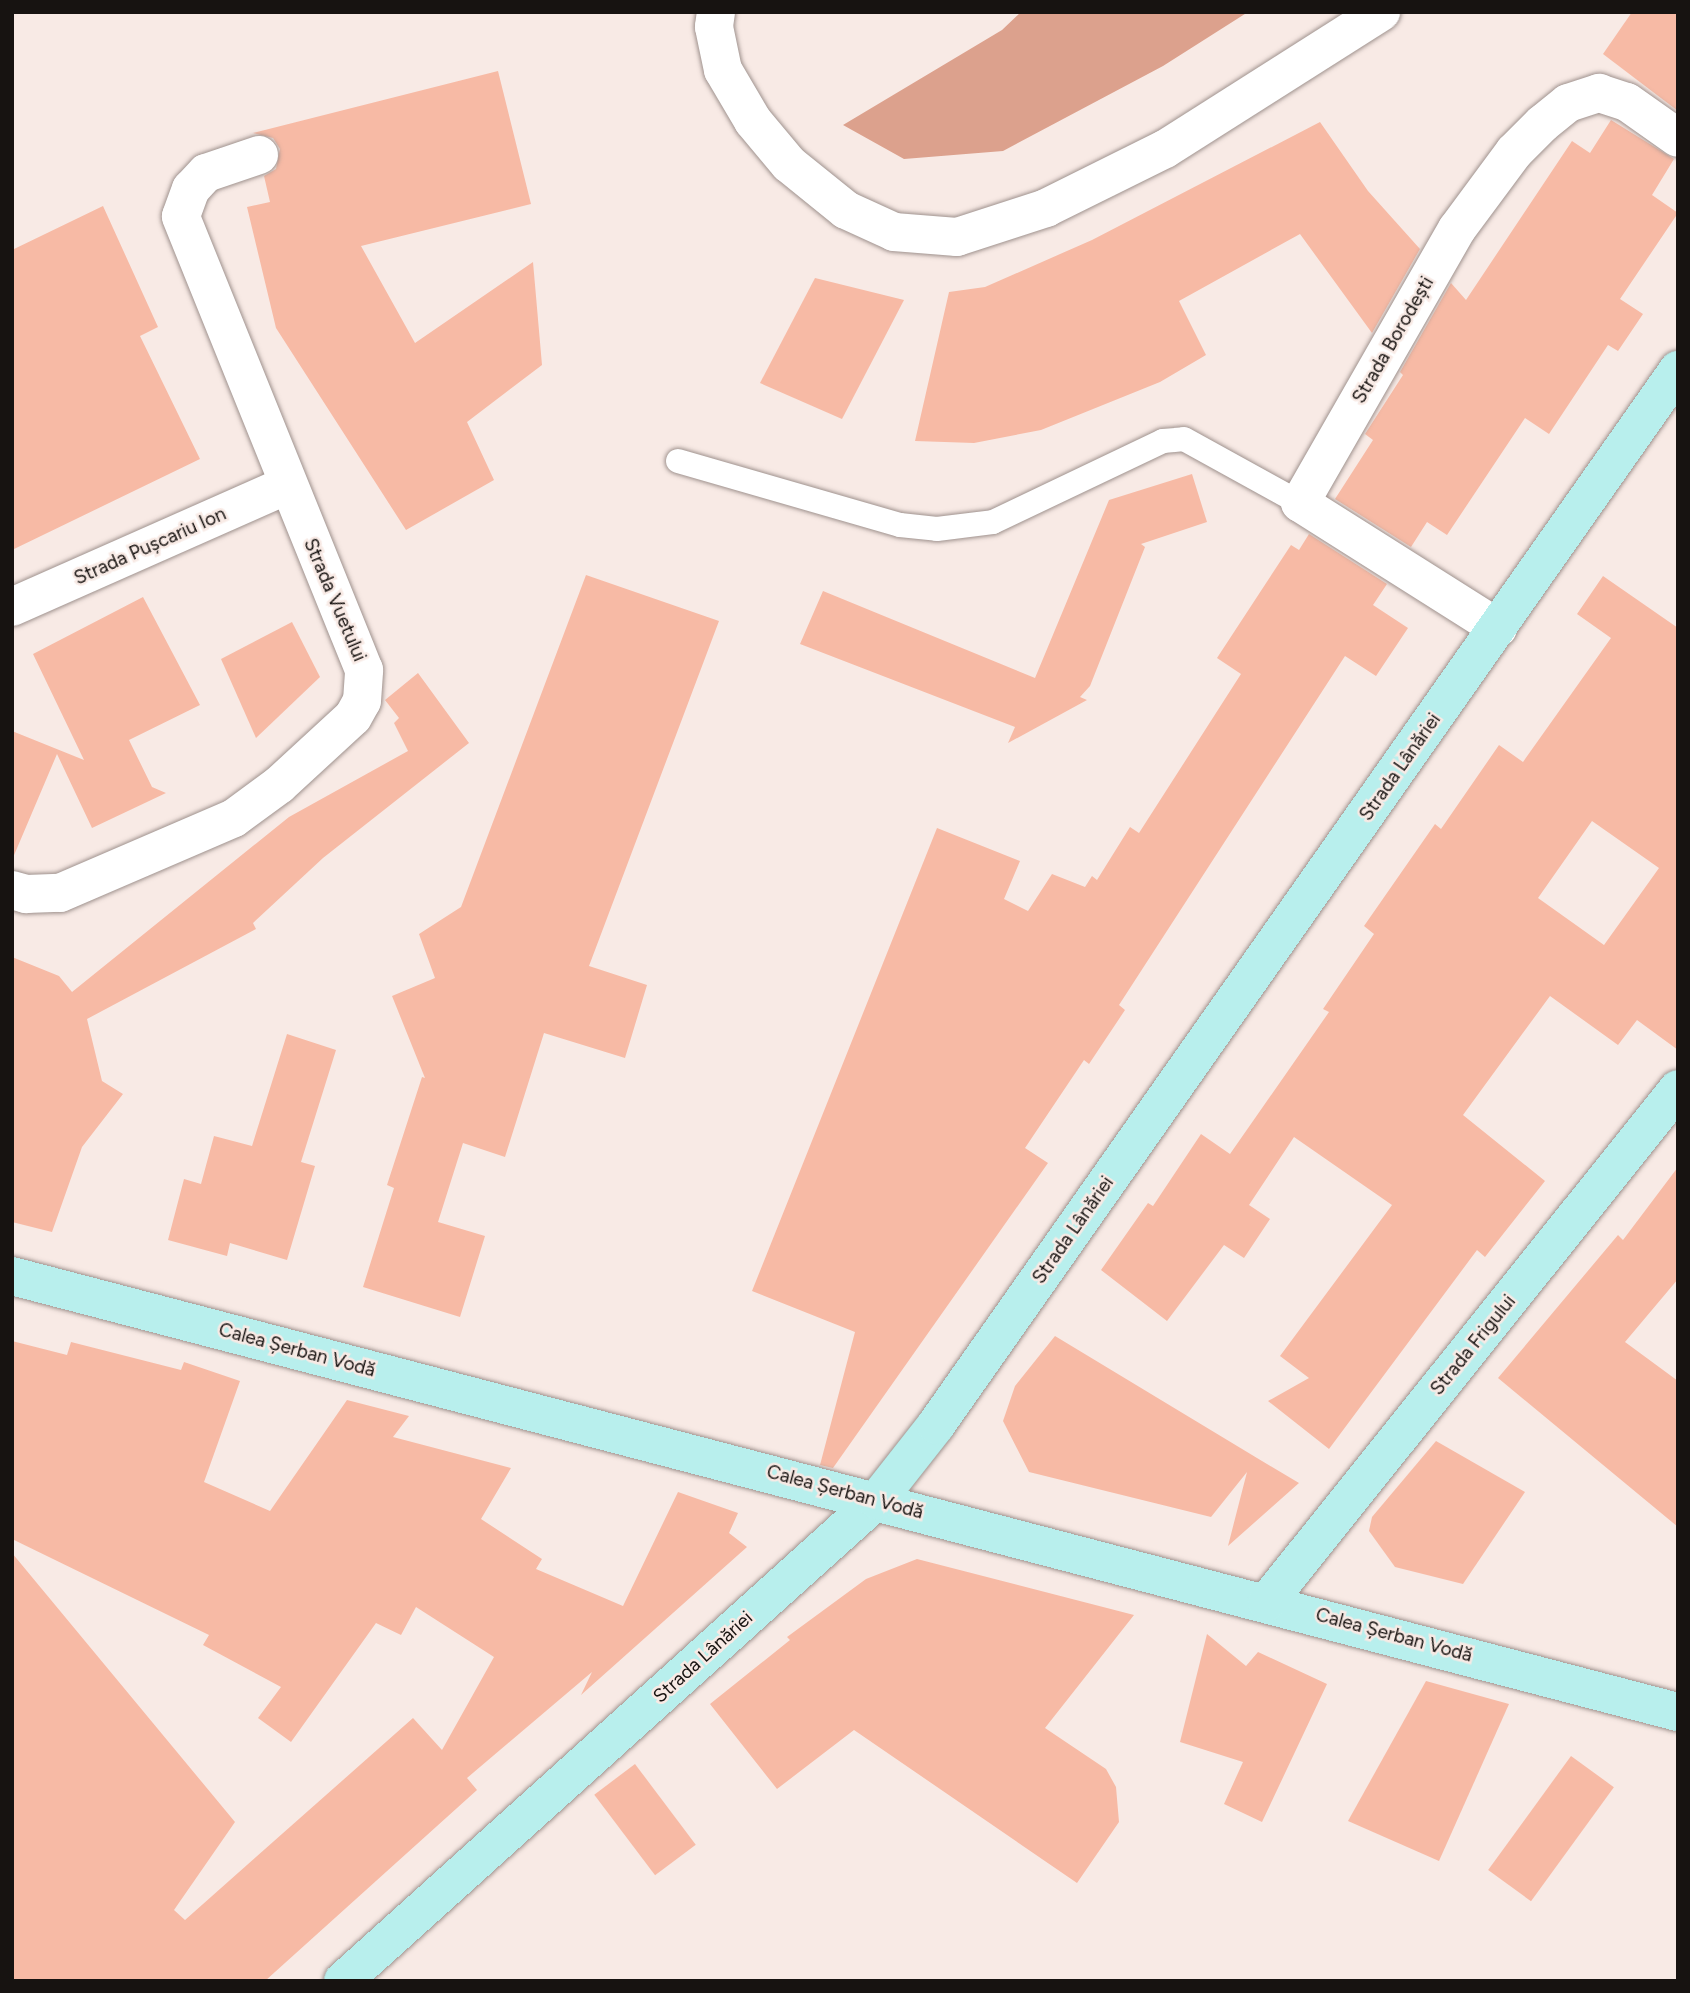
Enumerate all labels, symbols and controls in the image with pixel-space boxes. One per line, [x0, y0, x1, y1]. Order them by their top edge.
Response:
street label: Strada Borodești [1347, 273, 1439, 407]
street label: Strada Pușcariu Ion [71, 502, 229, 590]
street label: Strada Vuetului [299, 535, 371, 665]
street label: Strada Lânăriei [1355, 709, 1445, 825]
street label: Strada Lânăriei [1028, 1172, 1118, 1288]
street label: Strada Frigului [1426, 1290, 1520, 1400]
street label: Calea Șerban Vodă [216, 1318, 378, 1382]
street label: Calea Șerban Vodă [764, 1460, 926, 1524]
street label: Calea Șerban Vodă [1313, 1603, 1475, 1667]
street label: Strada Lânăriei [649, 1606, 757, 1708]

